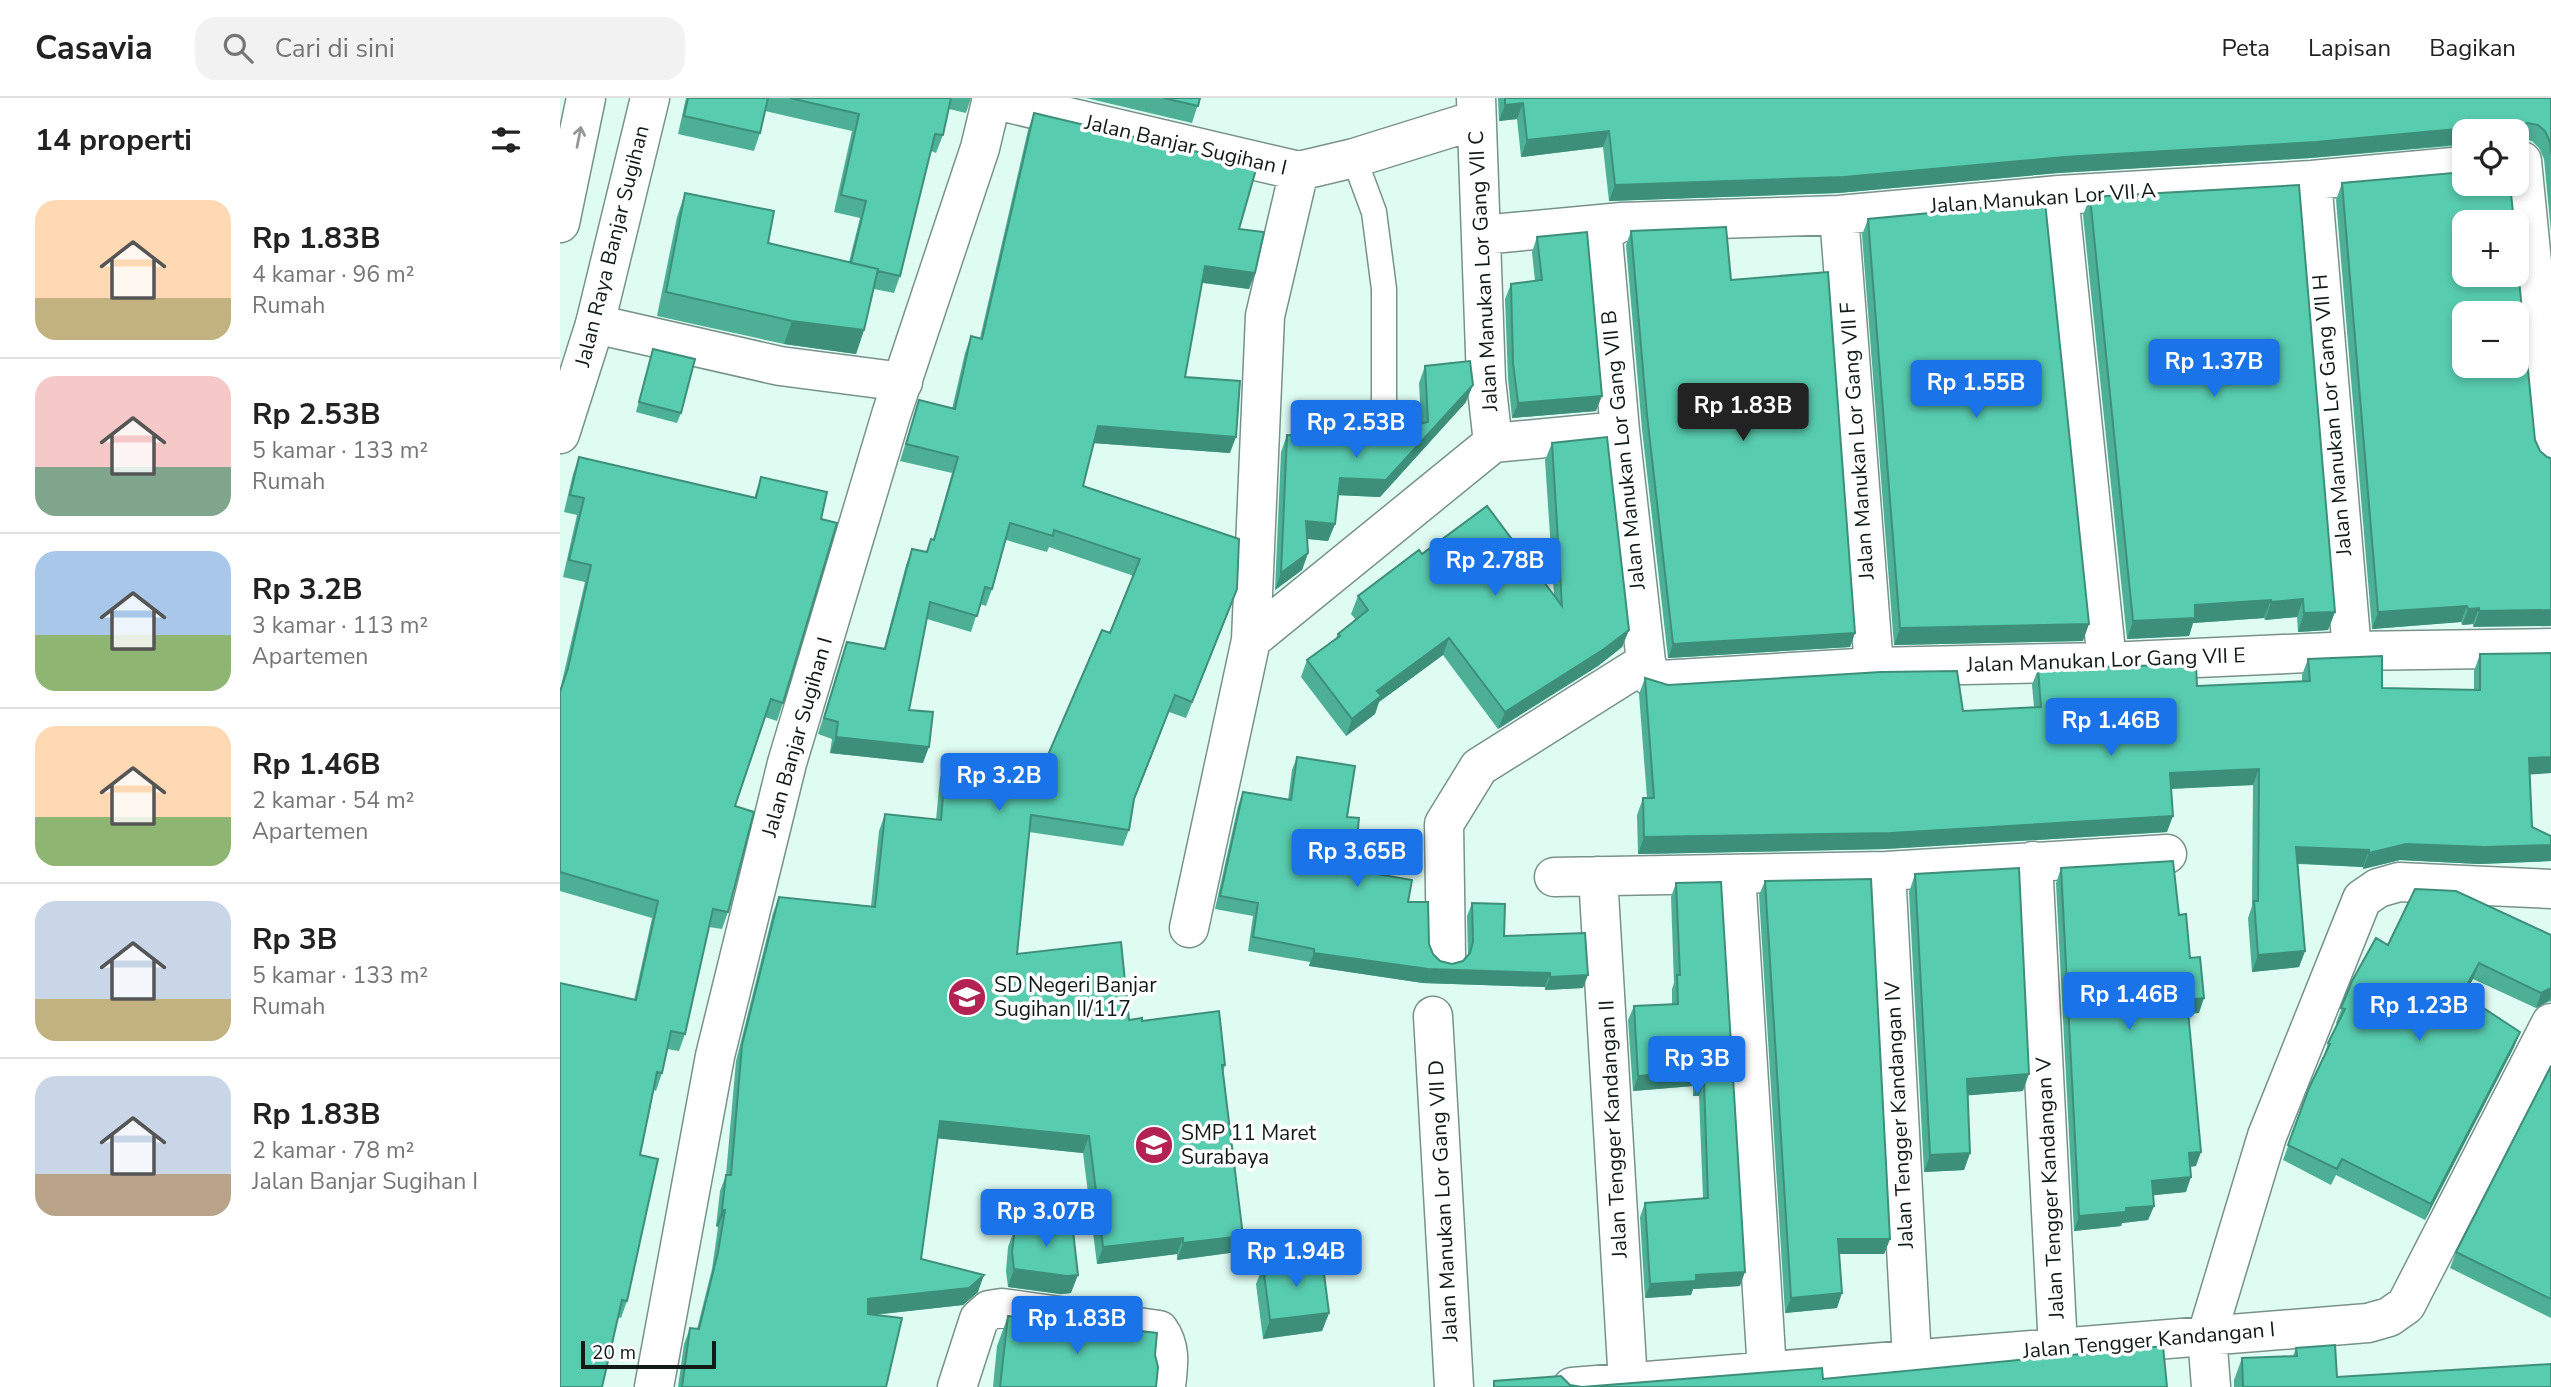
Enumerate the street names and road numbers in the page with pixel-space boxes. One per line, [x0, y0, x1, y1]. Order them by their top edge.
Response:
street label: Jalan Banjar Sugihan I [1081, 108, 1290, 182]
street label: Jalan Raya Banjar Sugihan [568, 122, 656, 371]
street label: Jalan Manukan Lor Gang VII C [1462, 130, 1504, 413]
street label: Jalan Manukan Lor VII A [1928, 176, 2157, 220]
street label: Jalan Manukan Lor Gang VII H [2306, 273, 2358, 558]
street label: Jalan Manukan Lor Gang VII F [1833, 301, 1881, 582]
street label: Jalan Manukan Lor Gang VII B [1594, 309, 1652, 592]
street label: Jalan Banjar Sugihan I [755, 634, 839, 841]
street label: Jalan Manukan Lor Gang VII E [1965, 641, 2246, 679]
street label: Jalan Tengger Kandangan IV [1878, 980, 1920, 1250]
street label: Jalan Tengger Kandangan II [1592, 999, 1634, 1260]
street label: Jalan Tengger Kandangan V [2029, 1056, 2071, 1321]
street label: Jalan Manukan Lor Gang VII D [1422, 1059, 1464, 1344]
street label: Jalan Tengger Kandangan I [2021, 1315, 2276, 1365]

